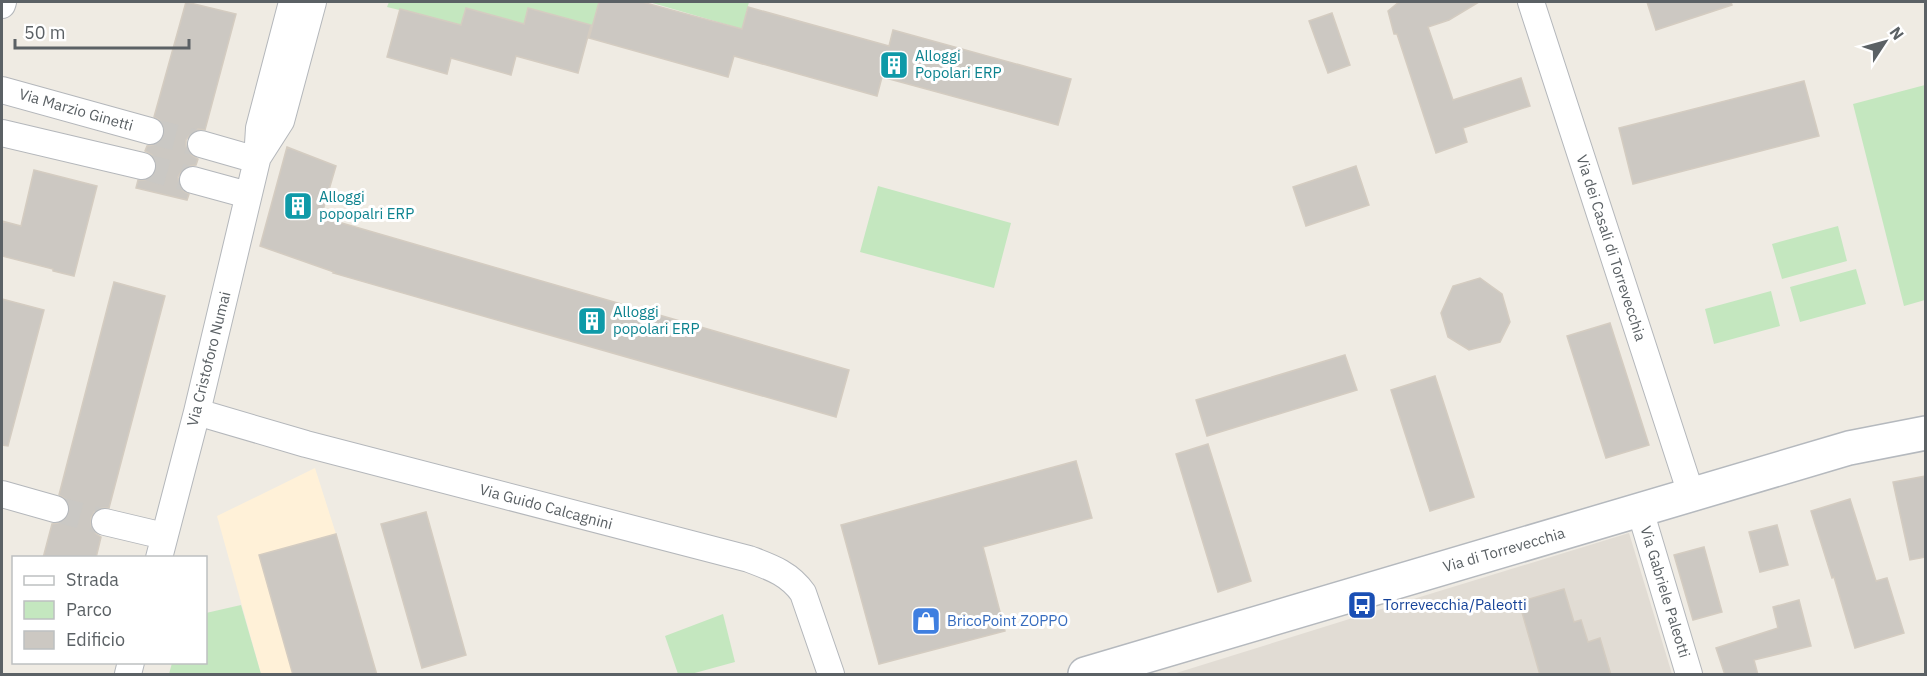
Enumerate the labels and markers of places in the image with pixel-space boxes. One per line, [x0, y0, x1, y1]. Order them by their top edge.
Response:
place label: Alloggi Popolari ERP [915, 46, 1002, 82]
building icon: Alloggi Popolari ERP [878, 49, 910, 81]
place label: Alloggi popopalri ERP [319, 187, 414, 223]
building icon: Alloggi popopalri ERP [282, 190, 314, 222]
place label: Alloggi popolari ERP [613, 302, 700, 338]
building icon: Alloggi popolari ERP [576, 305, 608, 337]
bus stop icon: Torrevecchia/Paleotti [1346, 589, 1378, 621]
place label: Torrevecchia/Paleotti [1383, 595, 1527, 614]
shop icon: BricoPoint ZOPPO [910, 605, 942, 637]
place label: BricoPoint ZOPPO [947, 611, 1068, 630]

